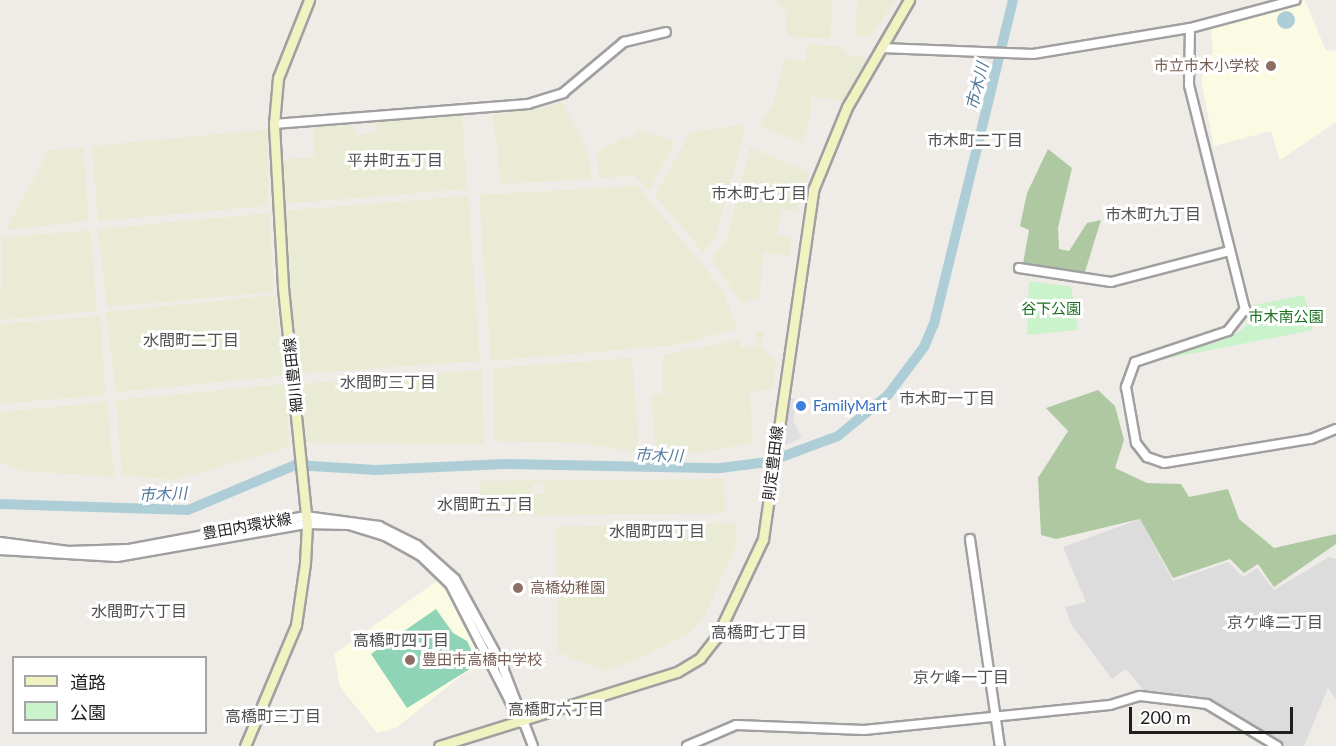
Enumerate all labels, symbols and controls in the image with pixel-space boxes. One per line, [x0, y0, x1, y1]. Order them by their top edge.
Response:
place label: 市立市木小学校 [1154, 57, 1259, 75]
marker: 市立市木小学校 [1264, 59, 1278, 73]
water label: 市木川 [962, 60, 992, 112]
district label: 市木町二丁目 [927, 130, 1023, 150]
district label: 平井町五丁目 [347, 150, 443, 170]
district label: 市木町七丁目 [711, 183, 807, 203]
district label: 市木町九丁目 [1105, 204, 1201, 224]
park label: 谷下公園 [1021, 300, 1081, 318]
park label: 市木南公園 [1249, 308, 1323, 326]
district label: 水間町二丁目 [143, 330, 239, 350]
street label: 細川豊田線 [280, 337, 306, 413]
district label: 水間町三丁目 [340, 372, 436, 392]
district label: 市木町一丁目 [899, 388, 995, 408]
place label: FamilyMart [813, 397, 887, 415]
marker: FamilyMart [794, 399, 808, 413]
street label: 則定豊田線 [759, 425, 787, 501]
water label: 市木川 [635, 445, 683, 465]
water label: 市木川 [139, 483, 187, 505]
district label: 水間町五丁目 [437, 494, 533, 514]
street label: 豊田内環状線 [201, 509, 293, 543]
district label: 水間町四丁目 [609, 521, 705, 541]
place label: 高橋幼稚園 [530, 579, 605, 597]
marker: 高橋幼稚園 [511, 581, 525, 595]
district label: 水間町六丁目 [91, 601, 187, 621]
district label: 京ケ峰二丁目 [1227, 612, 1323, 632]
district label: 高橋町七丁目 [711, 622, 807, 642]
district label: 高橋町四丁目 [353, 630, 449, 650]
place label: 豊田市高橋中学校 [422, 651, 542, 669]
marker: 豊田市高橋中学校 [403, 653, 417, 667]
legend [12, 656, 207, 734]
district label: 京ケ峰一丁目 [913, 667, 1009, 687]
text: 道路 [70, 671, 106, 693]
scale bar [1132, 695, 1296, 733]
district label: 高橋町六丁目 [508, 699, 604, 719]
text: 公園 [70, 701, 106, 723]
district label: 高橋町三丁目 [225, 706, 321, 726]
text: 200 m [1140, 706, 1191, 728]

